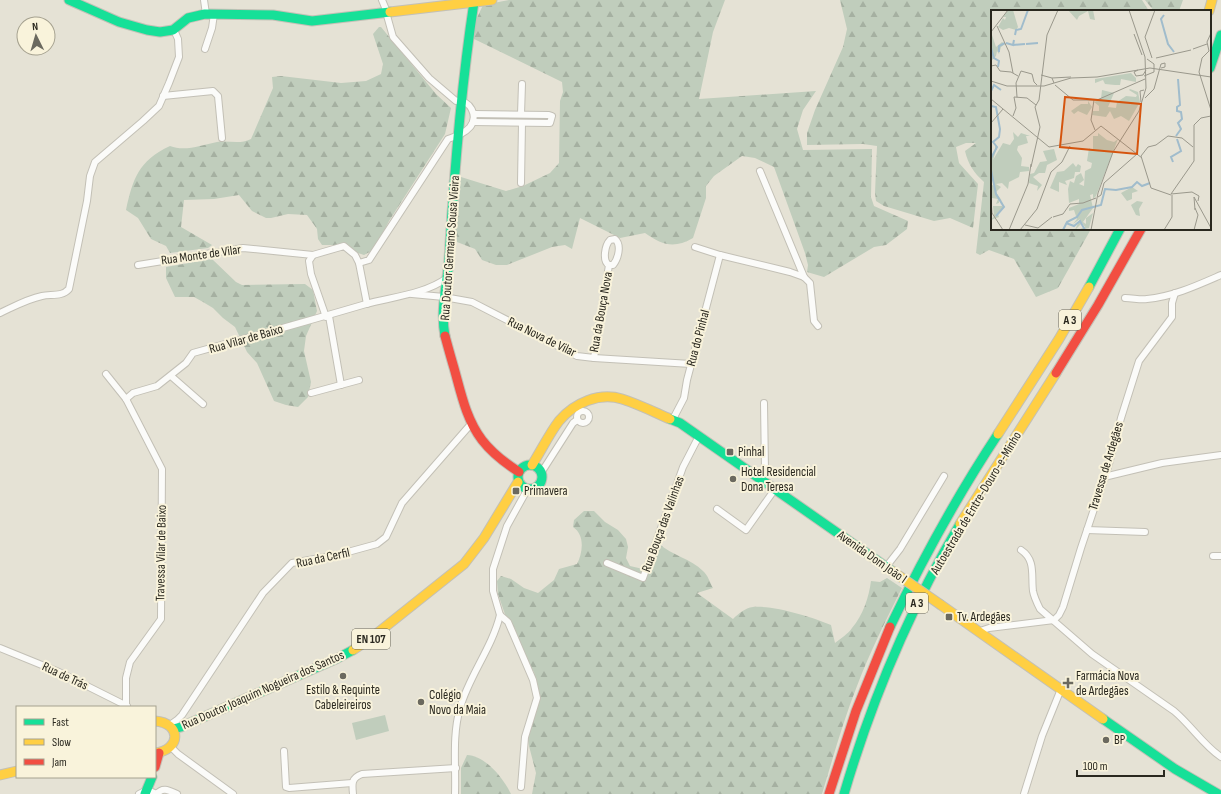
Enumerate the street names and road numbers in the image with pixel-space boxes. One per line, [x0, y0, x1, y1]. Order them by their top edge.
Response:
street label: Rua Doutor Germano Sousa Vieira [437, 175, 463, 321]
street label: Rua Monte de Vilar [160, 241, 242, 269]
street label: Rua da Bouça Nova [586, 270, 616, 354]
street label: Rua do Pinhal [683, 308, 713, 368]
road number: A 3 [1059, 310, 1081, 330]
street label: Rua Nova de Vilar [505, 313, 579, 361]
street label: Rua Vilar de Baixo [207, 321, 285, 357]
street label: Travessa de Ardegães [1085, 419, 1127, 512]
street label: Autoestrada de Entre-Douro-e-Minho [926, 429, 1025, 578]
street label: Rua Bouça das Valinhas [638, 474, 688, 574]
street label: Travessa Vilar de Baixo [152, 505, 170, 601]
street label: Avenida Dom João I [833, 527, 910, 587]
street label: Rua da Cerfil [295, 545, 351, 571]
road number: A 3 [906, 593, 928, 613]
road number: EN 107 [352, 629, 390, 649]
street label: Rua Doutor Joaquim Nogueira dos Santos [179, 647, 347, 733]
street label: Rua de Trás [40, 658, 91, 694]

